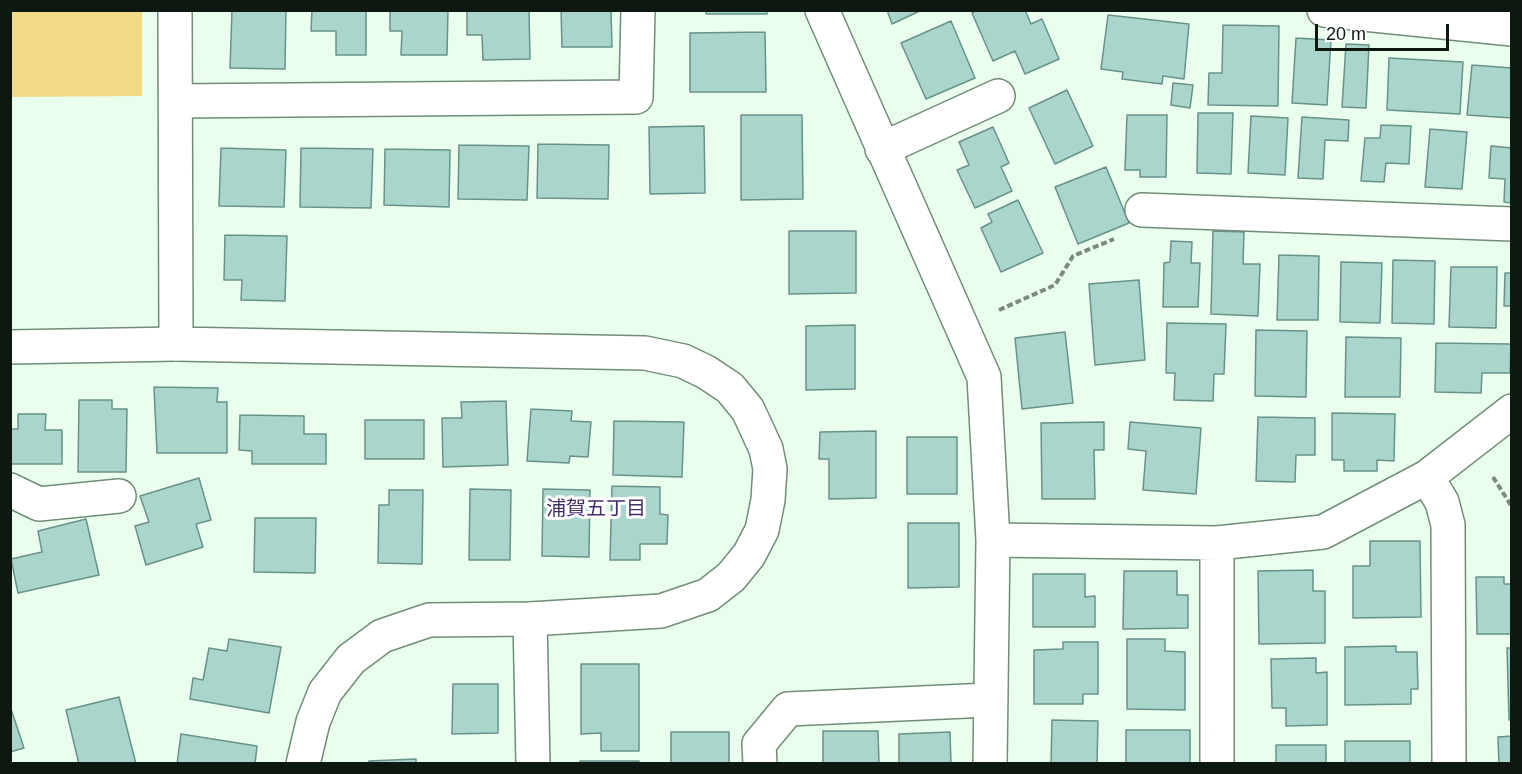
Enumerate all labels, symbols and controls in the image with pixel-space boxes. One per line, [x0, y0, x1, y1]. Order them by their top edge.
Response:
scale bar [1318, 12, 1452, 50]
text: 20 m [1326, 24, 1366, 44]
district label: 浦賀五丁目 [546, 497, 646, 521]

